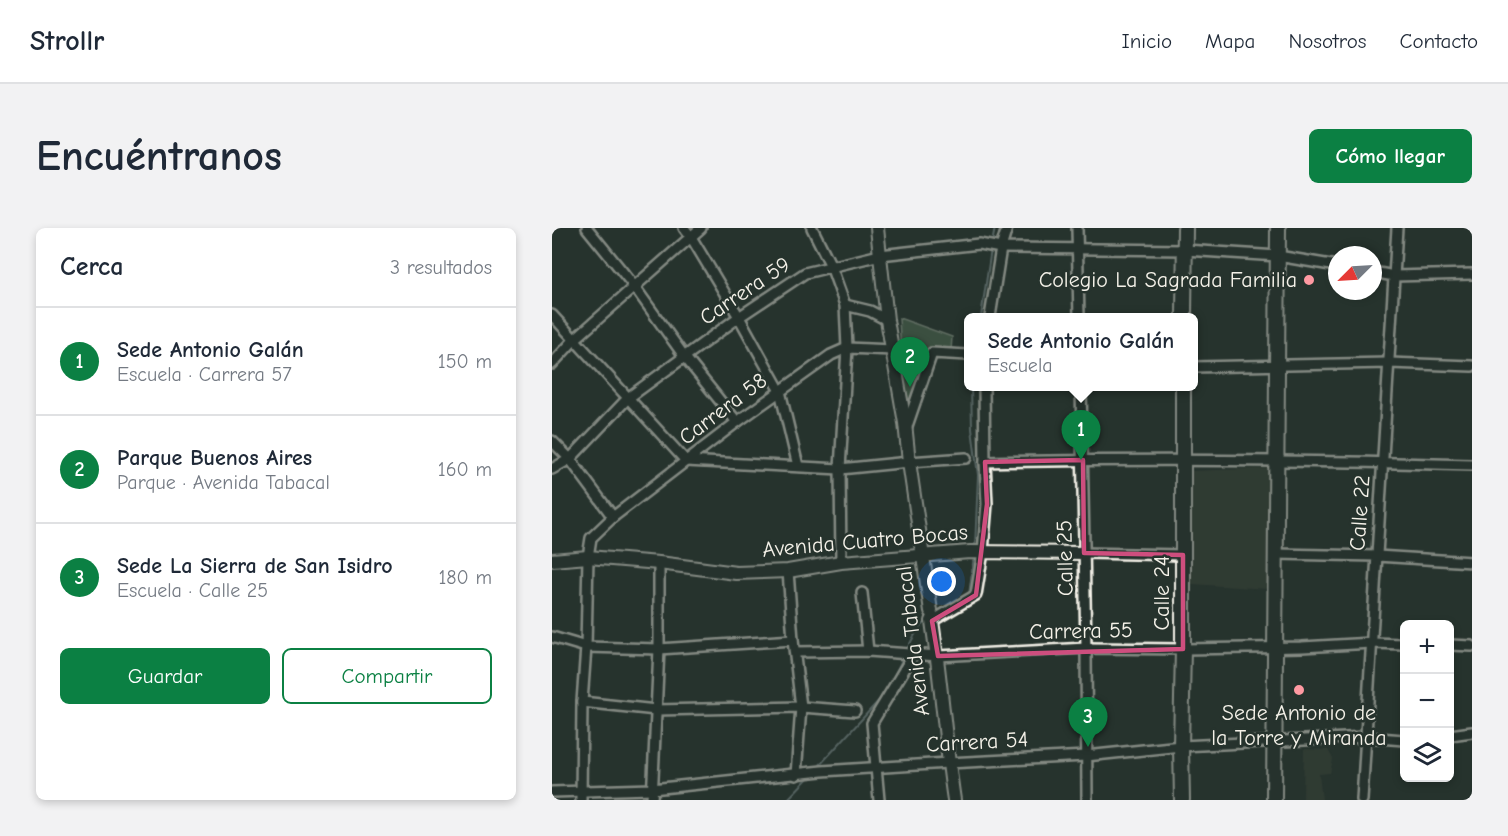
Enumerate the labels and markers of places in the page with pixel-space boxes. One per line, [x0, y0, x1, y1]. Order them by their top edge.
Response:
place label: Colegio La Sagrada Familia [1039, 267, 1297, 293]
marker: Colegio La Sagrada Familia [1302, 273, 1316, 287]
pin: 2 [890, 338, 930, 387]
pin: 1 [1062, 410, 1100, 460]
marker: Sede Antonio de la Torre y Miranda [1292, 683, 1306, 697]
pin: 3 [1068, 698, 1108, 747]
place label: Sede Antonio de la Torre y Miranda [1211, 700, 1387, 751]

